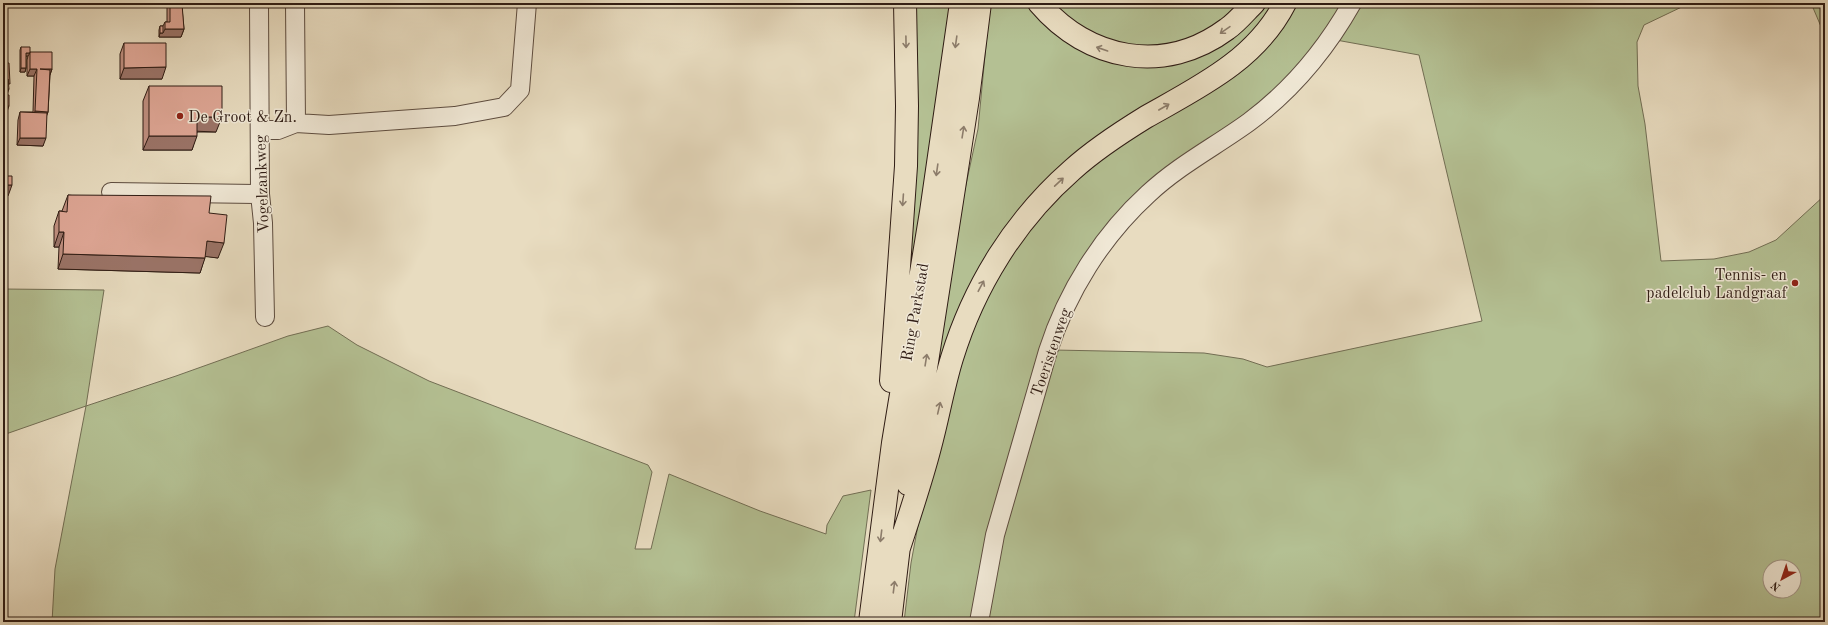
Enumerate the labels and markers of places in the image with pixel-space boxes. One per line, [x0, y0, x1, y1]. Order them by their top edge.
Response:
place label: De Groot & Zn. [188, 110, 297, 126]
marker: De Groot & Zn. [175, 111, 185, 121]
place label: Tennis- en padelclub Landgraaf [1646, 268, 1788, 302]
marker: Tennis- en padelclub Landgraaf [1790, 278, 1800, 288]

